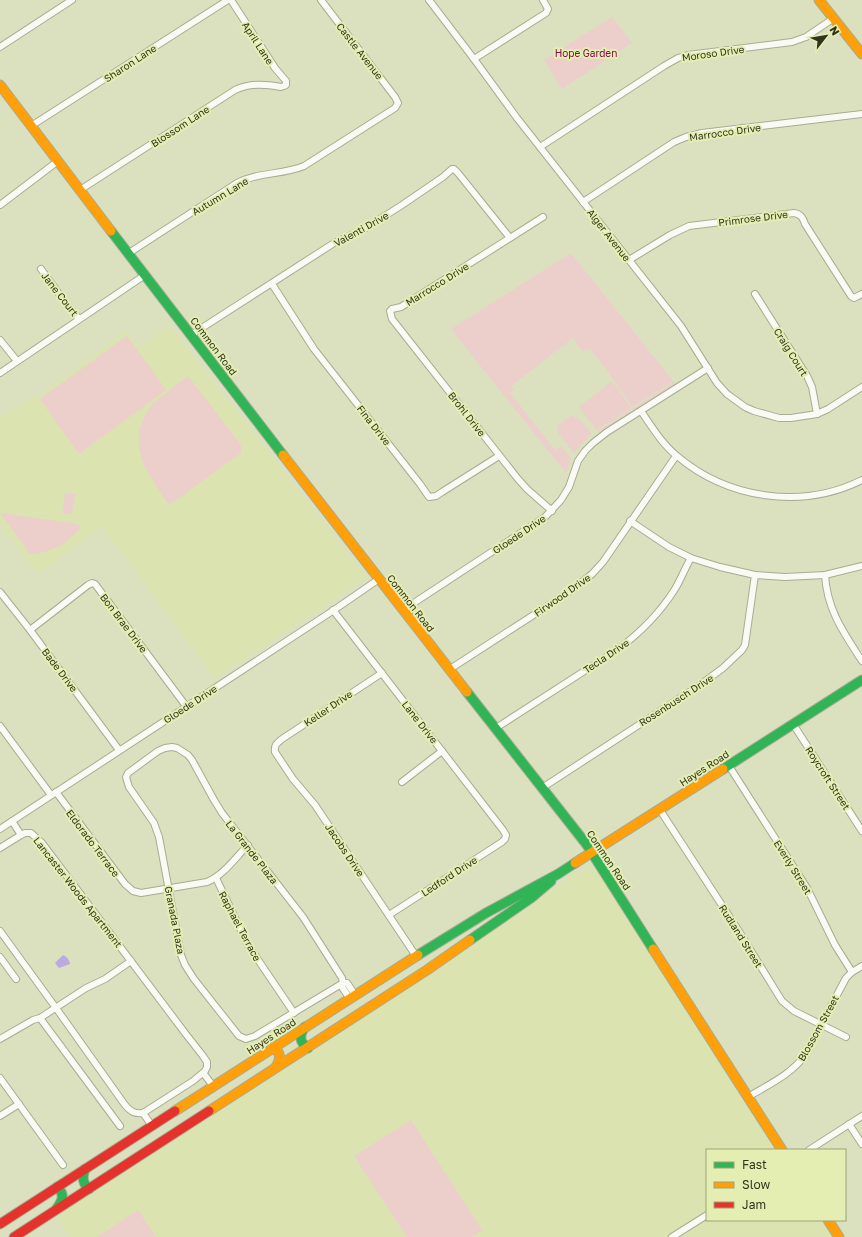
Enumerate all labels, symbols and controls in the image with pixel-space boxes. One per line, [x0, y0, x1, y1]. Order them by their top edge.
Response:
north arrow [806, 16, 846, 56]
street label: April Lane [240, 19, 276, 67]
street label: Castle Avenue [334, 20, 386, 82]
text: N [827, 24, 843, 38]
street label: Sharon Lane [102, 42, 159, 84]
street label: Moroso Drive [681, 43, 745, 63]
park label: Hope Garden [555, 47, 617, 59]
street label: Blossom Lane [149, 103, 212, 149]
street label: Marrocco Drive [688, 121, 762, 143]
street label: Autumn Lane [190, 174, 250, 217]
street label: Alger Avenue [585, 206, 633, 264]
street label: Primrose Drive [717, 208, 789, 228]
street label: Valenti Drive [332, 209, 391, 249]
street label: Marrocco Drive [403, 260, 471, 308]
street label: Jane Court [39, 270, 81, 318]
street label: Common Road [188, 315, 240, 377]
street label: Craig Court [771, 326, 811, 378]
street label: Brohl Drive [446, 389, 488, 439]
street label: Fina Drive [355, 403, 394, 448]
street label: Gloede Drive [490, 512, 548, 556]
street label: Firwood Drive [531, 571, 593, 619]
street label: Common Road [385, 572, 437, 634]
street label: Bon Brae Drive [98, 591, 150, 655]
street label: Tecla Drive [581, 636, 631, 676]
street label: Bade Drive [40, 646, 80, 694]
street label: Rosenbusch Drive [637, 671, 716, 729]
street label: Gloede Drive [161, 682, 219, 726]
street label: Keller Drive [302, 687, 355, 729]
street label: Lane Drive [400, 698, 440, 746]
street label: Roycroft Street [803, 744, 853, 812]
street label: Hayes Road [677, 748, 731, 788]
street label: Eldorado Terrace [64, 807, 122, 879]
street label: La Grande Plaza [224, 818, 280, 886]
street label: Jacobs Drive [323, 821, 367, 879]
street label: Common Road [585, 828, 633, 892]
street label: Lancaster Woods Apartment [31, 834, 125, 950]
street label: Everly Street [772, 838, 814, 896]
street label: Ledford Drive [419, 853, 479, 899]
street label: Granada Plaza [163, 885, 187, 955]
street label: Raphael Terrace [217, 889, 264, 963]
street label: Rudland Street [717, 902, 765, 970]
street label: Blossom Street [795, 993, 841, 1063]
street label: Hayes Road [244, 1016, 298, 1056]
legend [706, 1149, 846, 1221]
text: Fast [742, 1157, 767, 1172]
text: Slow [742, 1177, 770, 1192]
text: Jam [742, 1197, 766, 1212]

